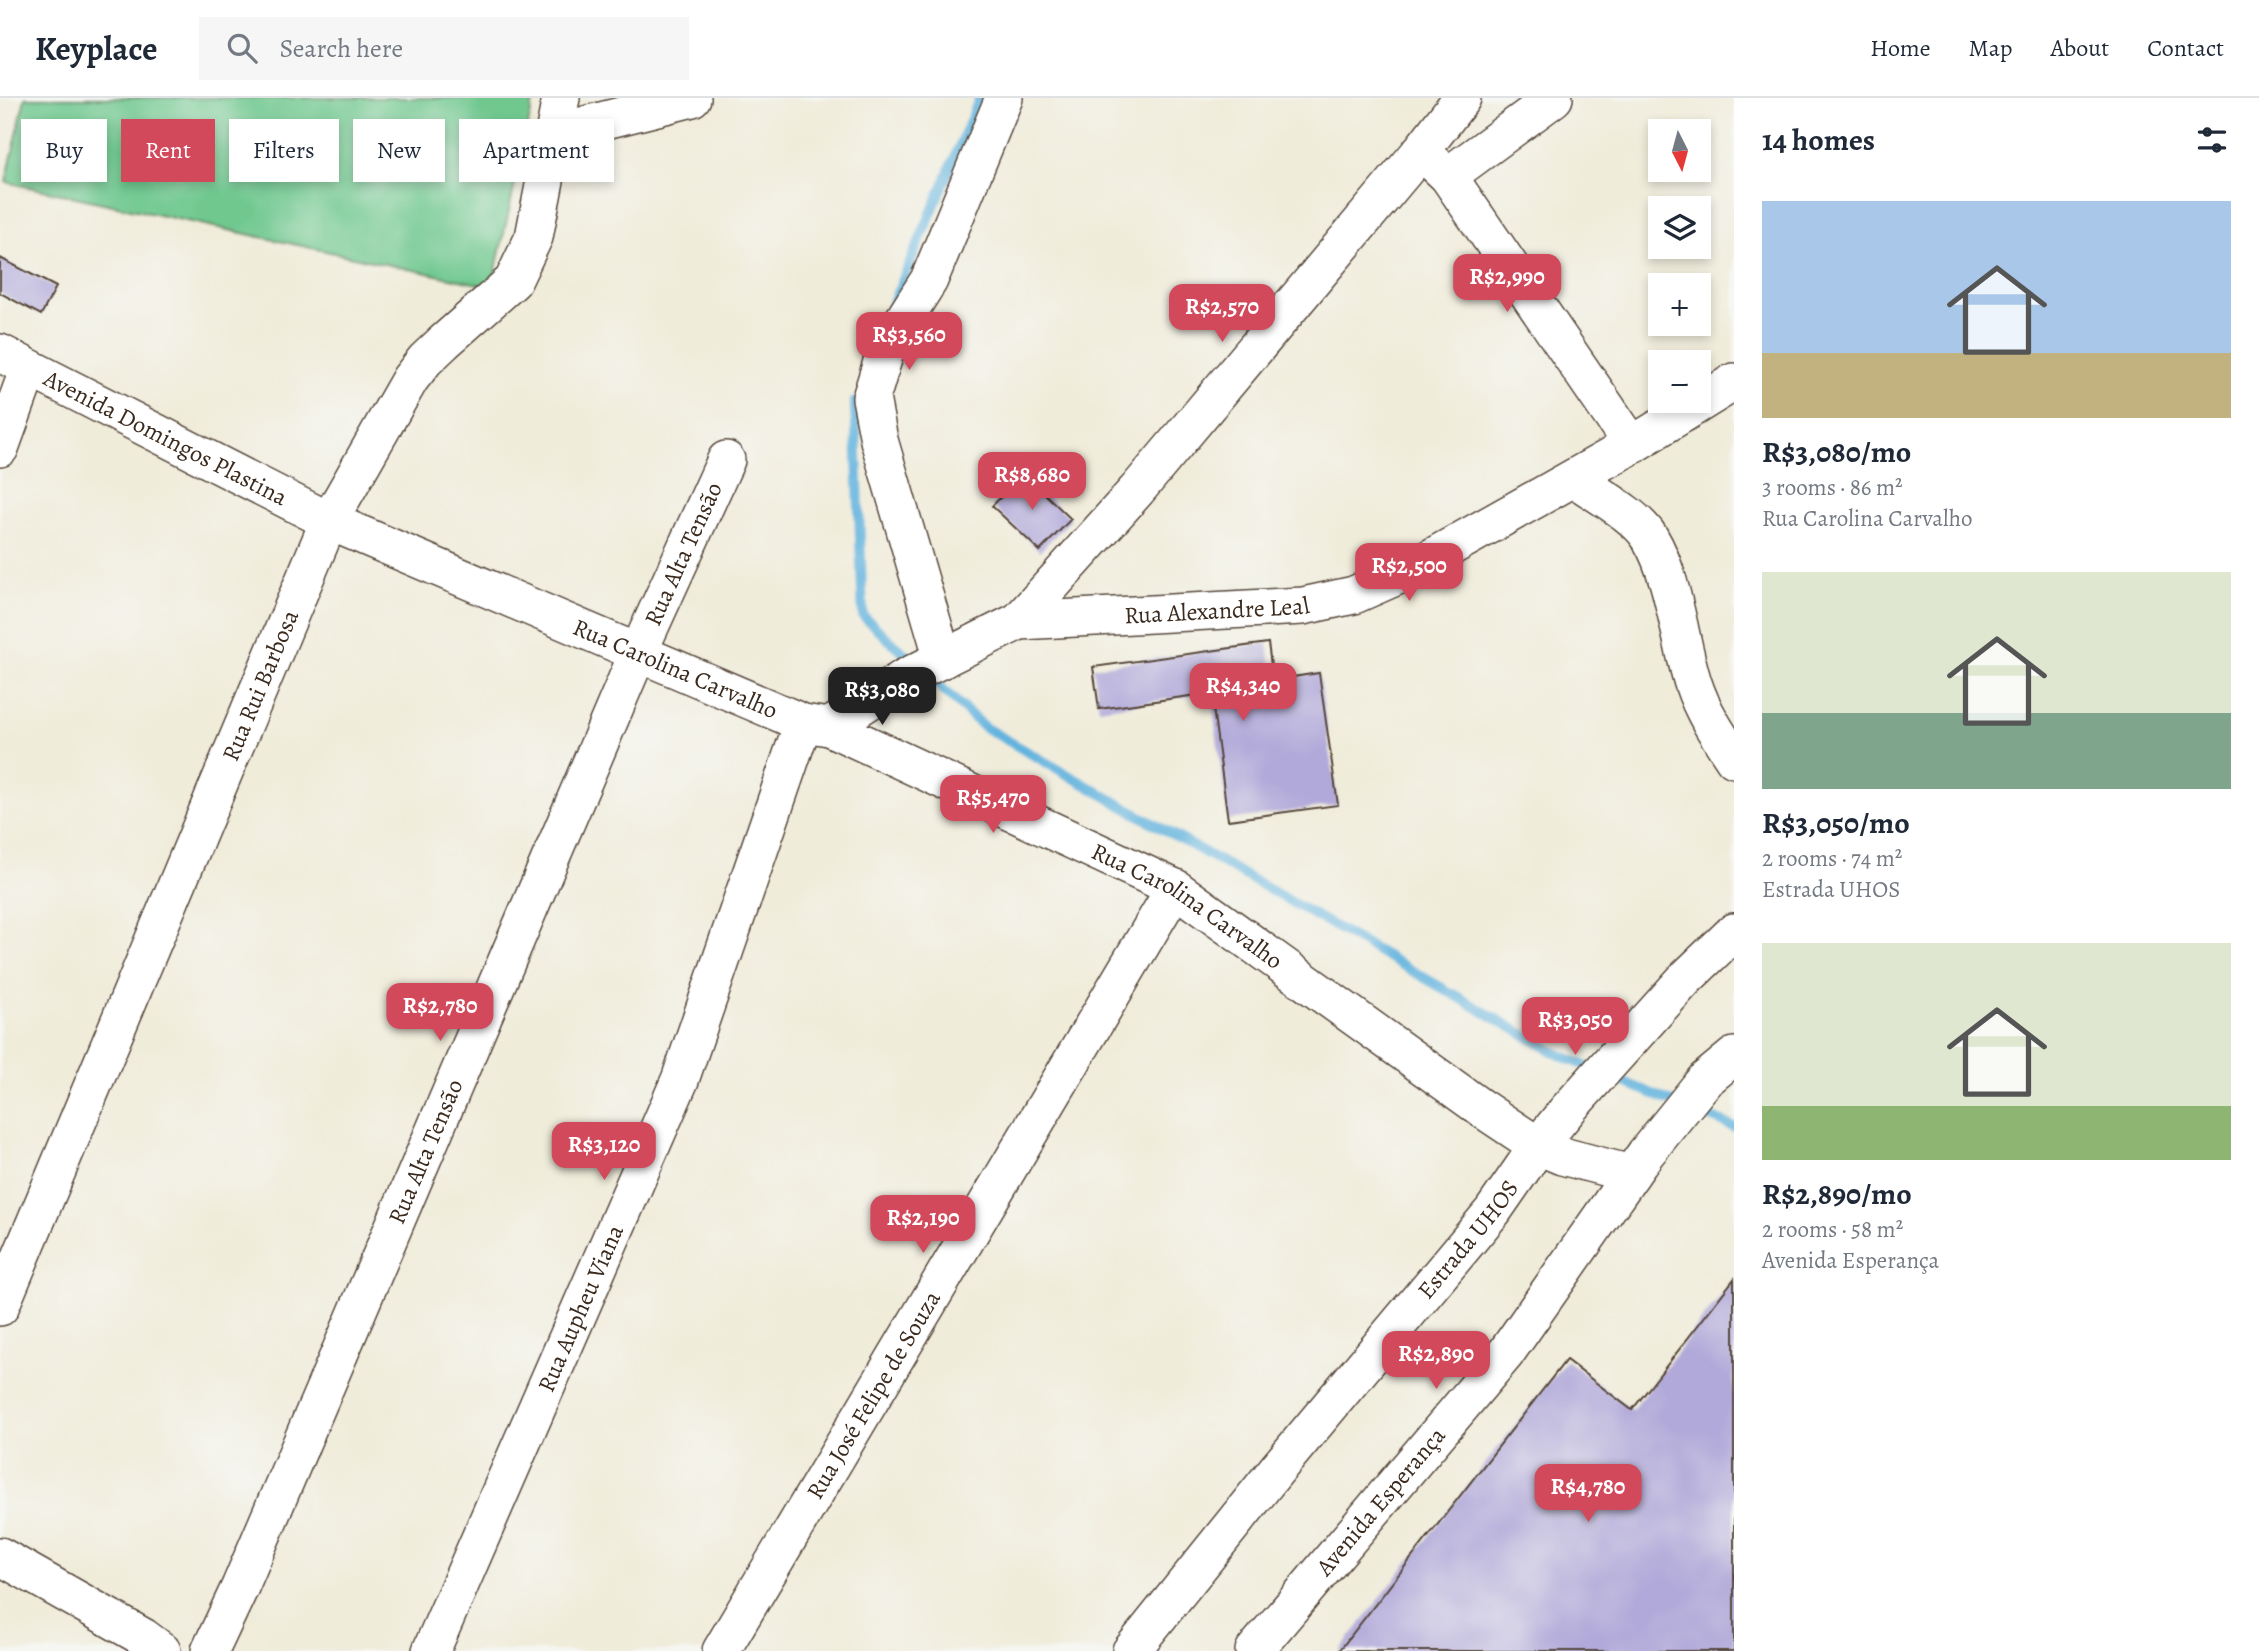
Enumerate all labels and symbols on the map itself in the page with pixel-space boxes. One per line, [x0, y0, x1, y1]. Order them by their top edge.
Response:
north arrow [1648, 119, 1712, 182]
pin: R$2,990 [1442, 254, 1572, 314]
pin: R$2,570 [1157, 285, 1287, 344]
pin: R$3,560 [844, 313, 974, 372]
street label: Avenida Domingos Plastina [37, 362, 294, 513]
pin: R$8,680 [967, 452, 1097, 512]
street label: Rua Alta Tensão [637, 477, 730, 631]
pin: R$2,500 [1344, 544, 1474, 603]
street label: Rua Alexandre Leal [1123, 589, 1313, 631]
street label: Rua Rui Barbosa [214, 604, 306, 766]
street label: Rua Carolina Carvalho [568, 611, 783, 726]
pin: R$4,340 [1178, 664, 1308, 723]
pin: R$3,080 [817, 668, 947, 727]
pin: R$5,470 [928, 776, 1058, 835]
street label: Rua Carolina Carvalho [1086, 835, 1289, 976]
pin: R$2,780 [375, 984, 505, 1043]
pin: R$3,050 [1510, 998, 1640, 1057]
street label: Rua Alta Tensão [381, 1074, 471, 1229]
pin: R$3,120 [539, 1122, 669, 1182]
street label: Estrada UHOS [1410, 1174, 1526, 1306]
pin: R$2,190 [858, 1196, 988, 1255]
street label: Rua Aupheu Viana [530, 1219, 631, 1397]
street label: Rua José Felipe de Souza [799, 1284, 948, 1505]
pin: R$2,890 [1371, 1332, 1501, 1391]
street label: Avenida Esperança [1308, 1420, 1453, 1583]
pin: R$4,780 [1523, 1464, 1653, 1524]

